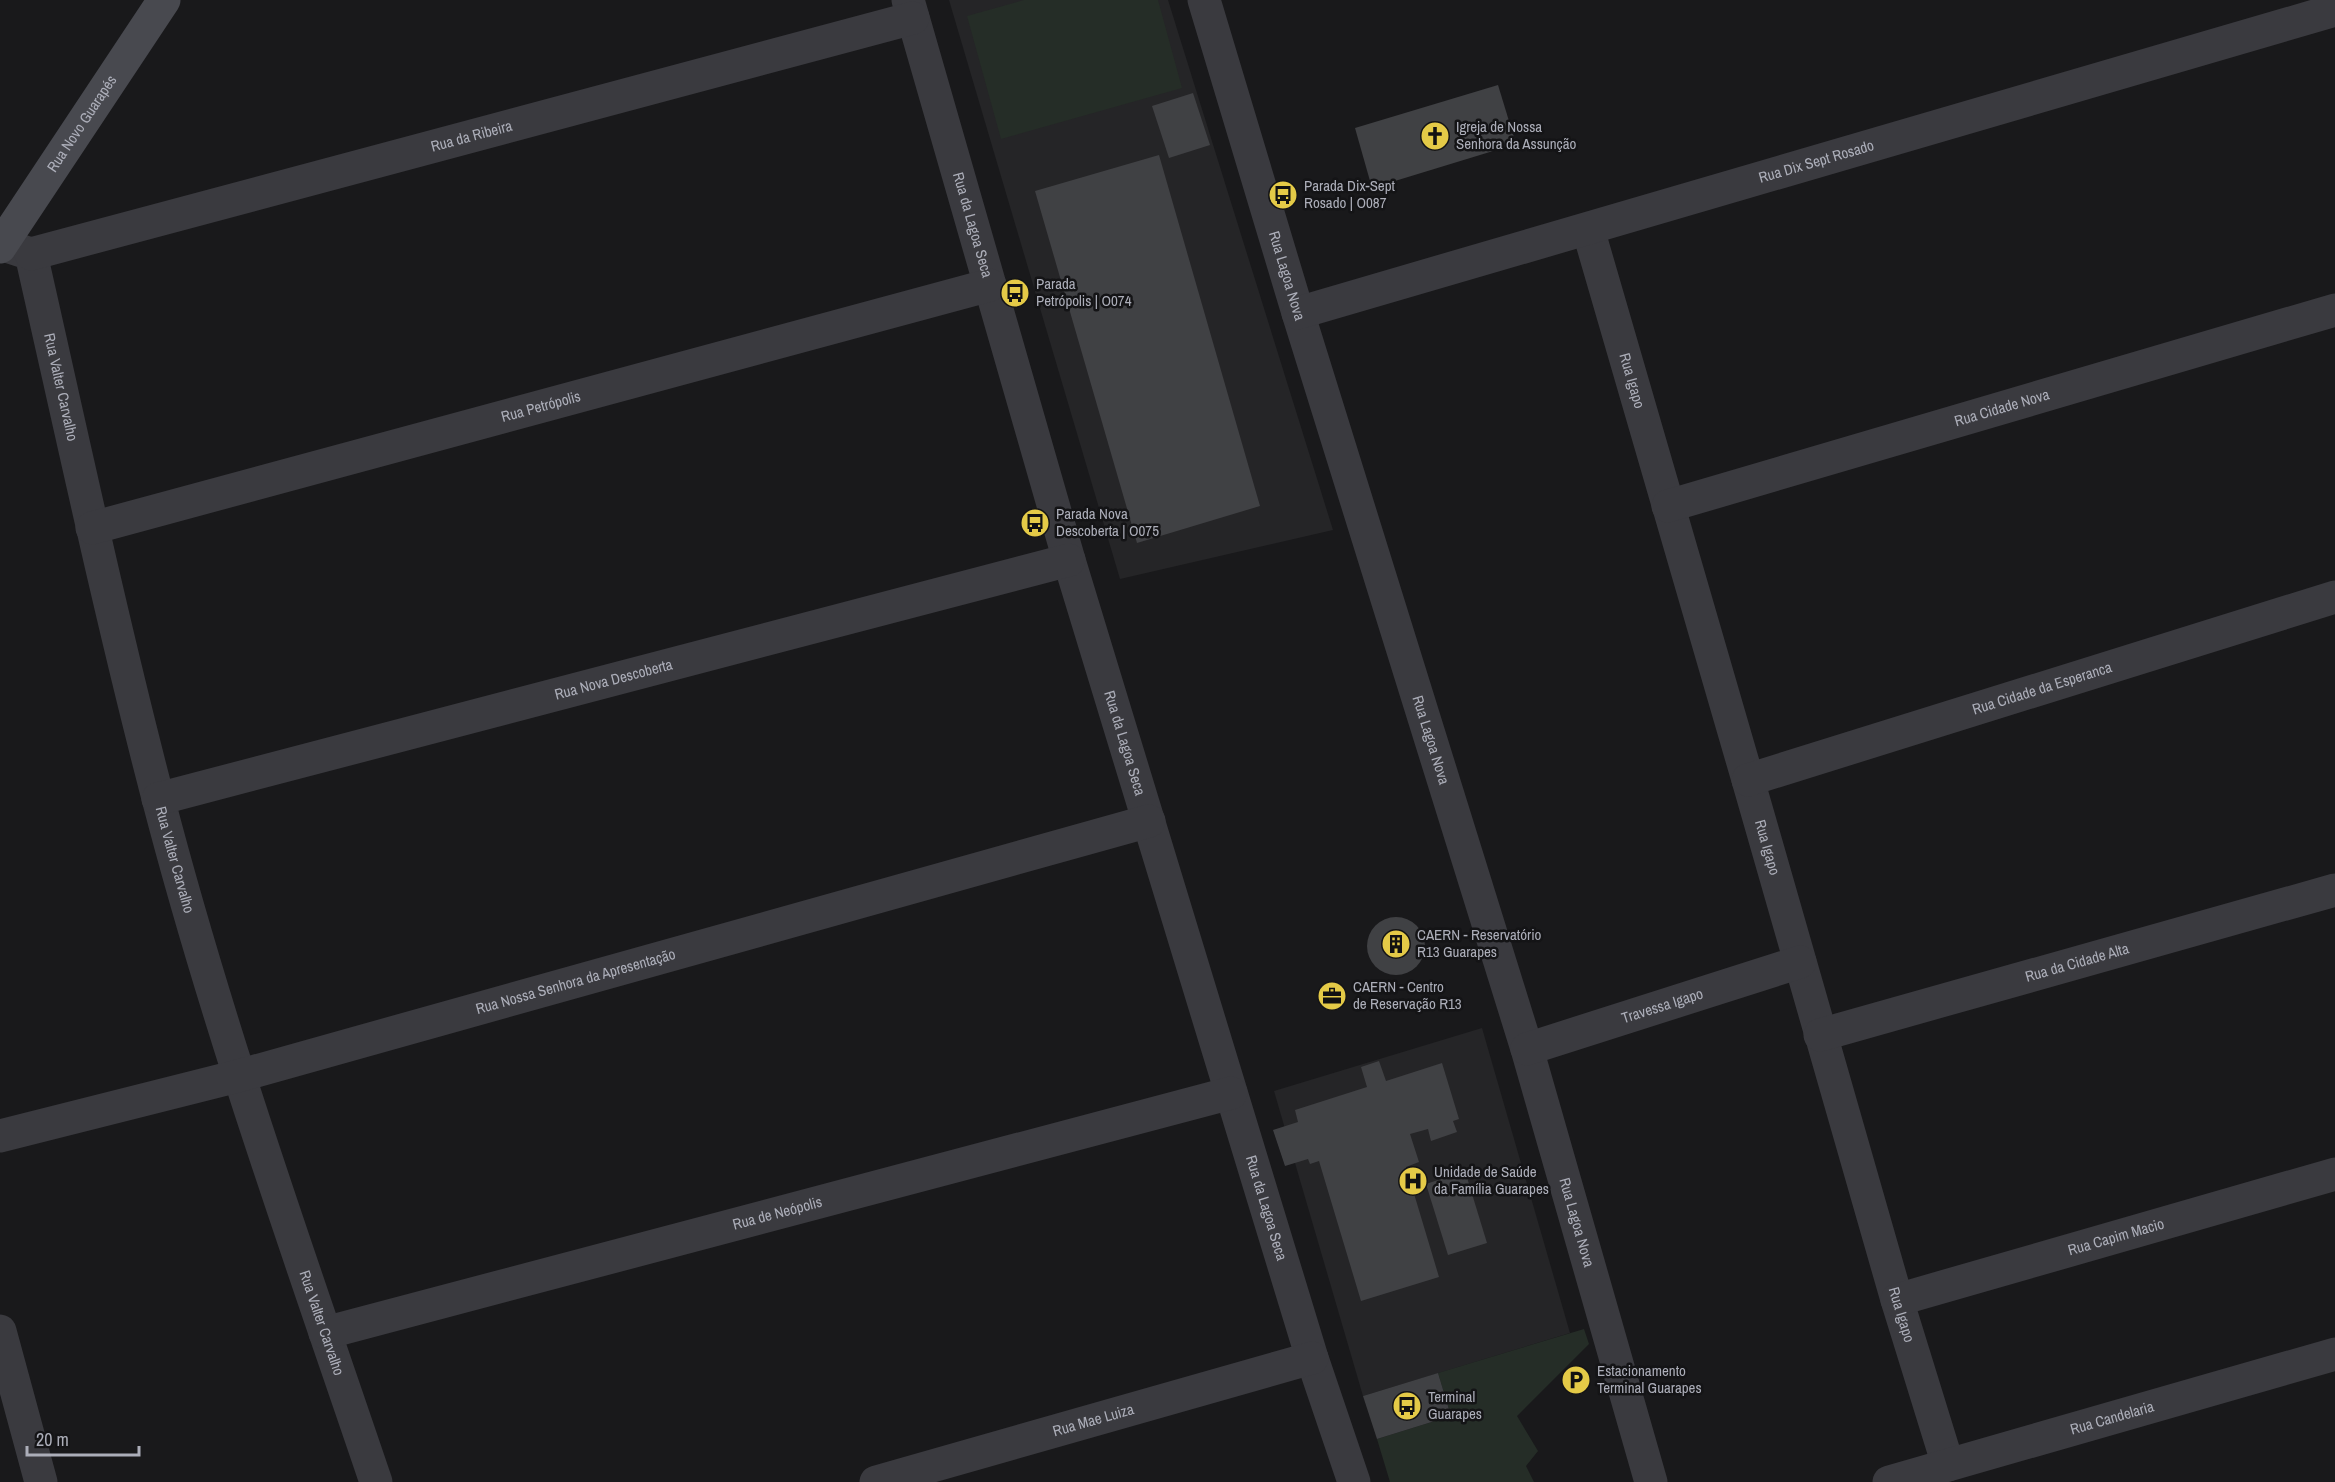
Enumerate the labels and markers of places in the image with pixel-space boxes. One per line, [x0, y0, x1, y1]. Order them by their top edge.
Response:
place label: Igreja de Nossa Senhora da Assunção [1456, 116, 1577, 154]
church icon: Igreja de Nossa Senhora da Assunção [1419, 120, 1451, 152]
place label: Parada Dix-Sept Rosado | O087 [1304, 175, 1396, 213]
bus stop icon: Parada Dix-Sept Rosado | O087 [1267, 179, 1299, 211]
place label: Parada Petrópolis | O074 [1036, 273, 1132, 311]
bus stop icon: Parada Petrópolis | O074 [999, 277, 1031, 309]
place label: Parada Nova Descoberta | O075 [1056, 503, 1159, 541]
bus stop icon: Parada Nova Descoberta | O075 [1019, 507, 1051, 539]
place label: CAERN - Reservatório R13 Guarapes [1417, 924, 1542, 962]
building icon: CAERN - Reservatório R13 Guarapes [1380, 928, 1412, 960]
place label: CAERN - Centro de Reservação R13 [1353, 976, 1462, 1014]
office icon: CAERN - Centro de Reservação R13 [1316, 980, 1348, 1012]
place label: Unidade de Saúde da Família Guarapes [1434, 1161, 1549, 1199]
hospital icon: Unidade de Saúde da Família Guarapes [1397, 1165, 1429, 1197]
place label: Estacionamento Terminal Guarapes [1597, 1360, 1702, 1398]
parking icon: Estacionamento Terminal Guarapes [1560, 1364, 1592, 1396]
place label: Terminal Guarapes [1428, 1386, 1482, 1424]
bus stop icon: Terminal Guarapes [1391, 1390, 1423, 1422]

